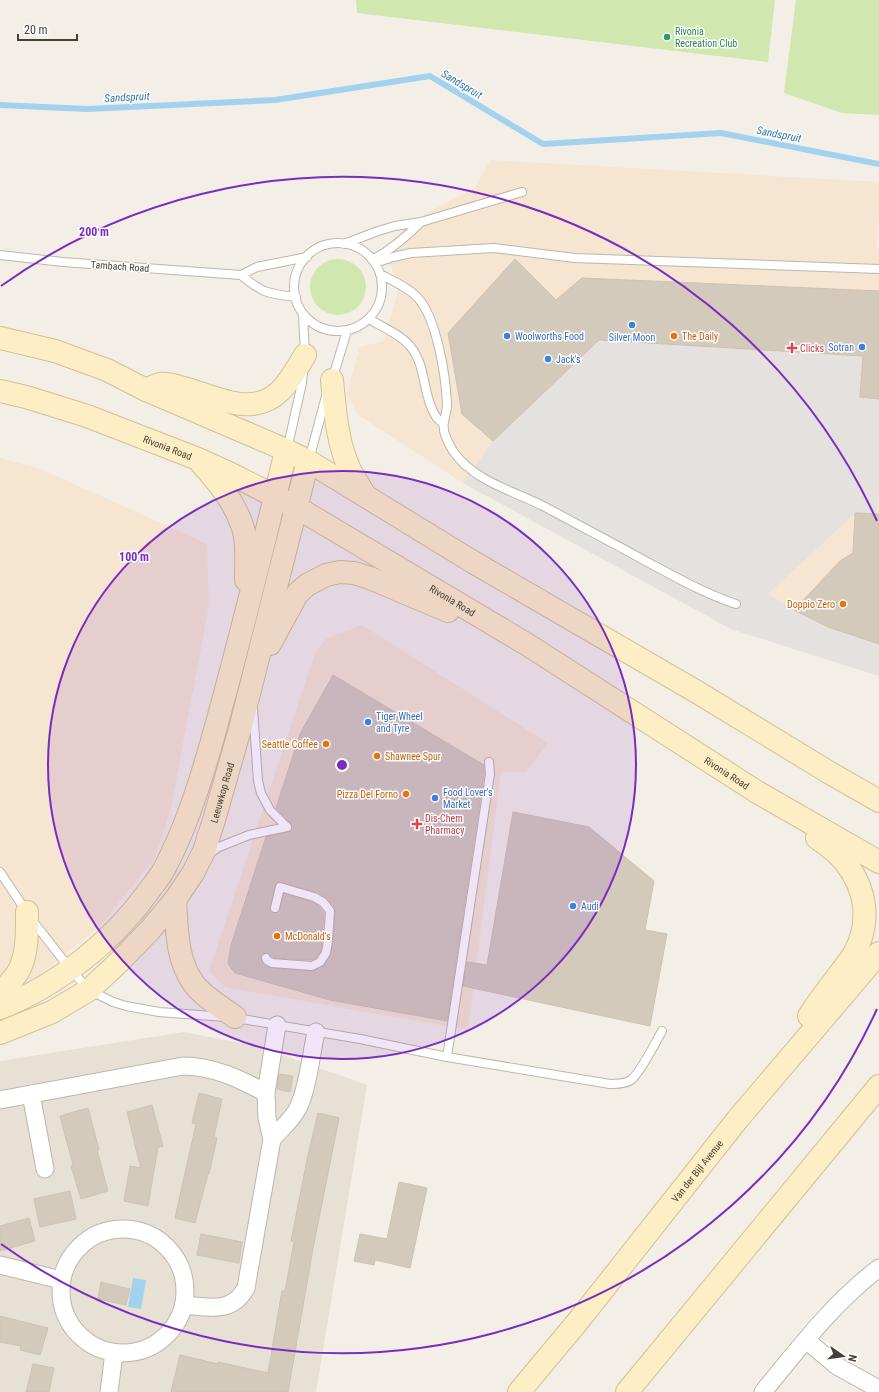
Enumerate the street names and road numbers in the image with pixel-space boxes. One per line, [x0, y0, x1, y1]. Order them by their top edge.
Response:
street label: Tambach Road [90, 259, 150, 274]
street label: Rivonia Road [142, 433, 193, 462]
street label: Rivonia Road [428, 583, 477, 618]
street label: Rivonia Road [702, 755, 751, 792]
street label: Leeuwkop Road [208, 761, 236, 824]
street label: Van der Bijl Avenue [670, 1138, 725, 1204]

